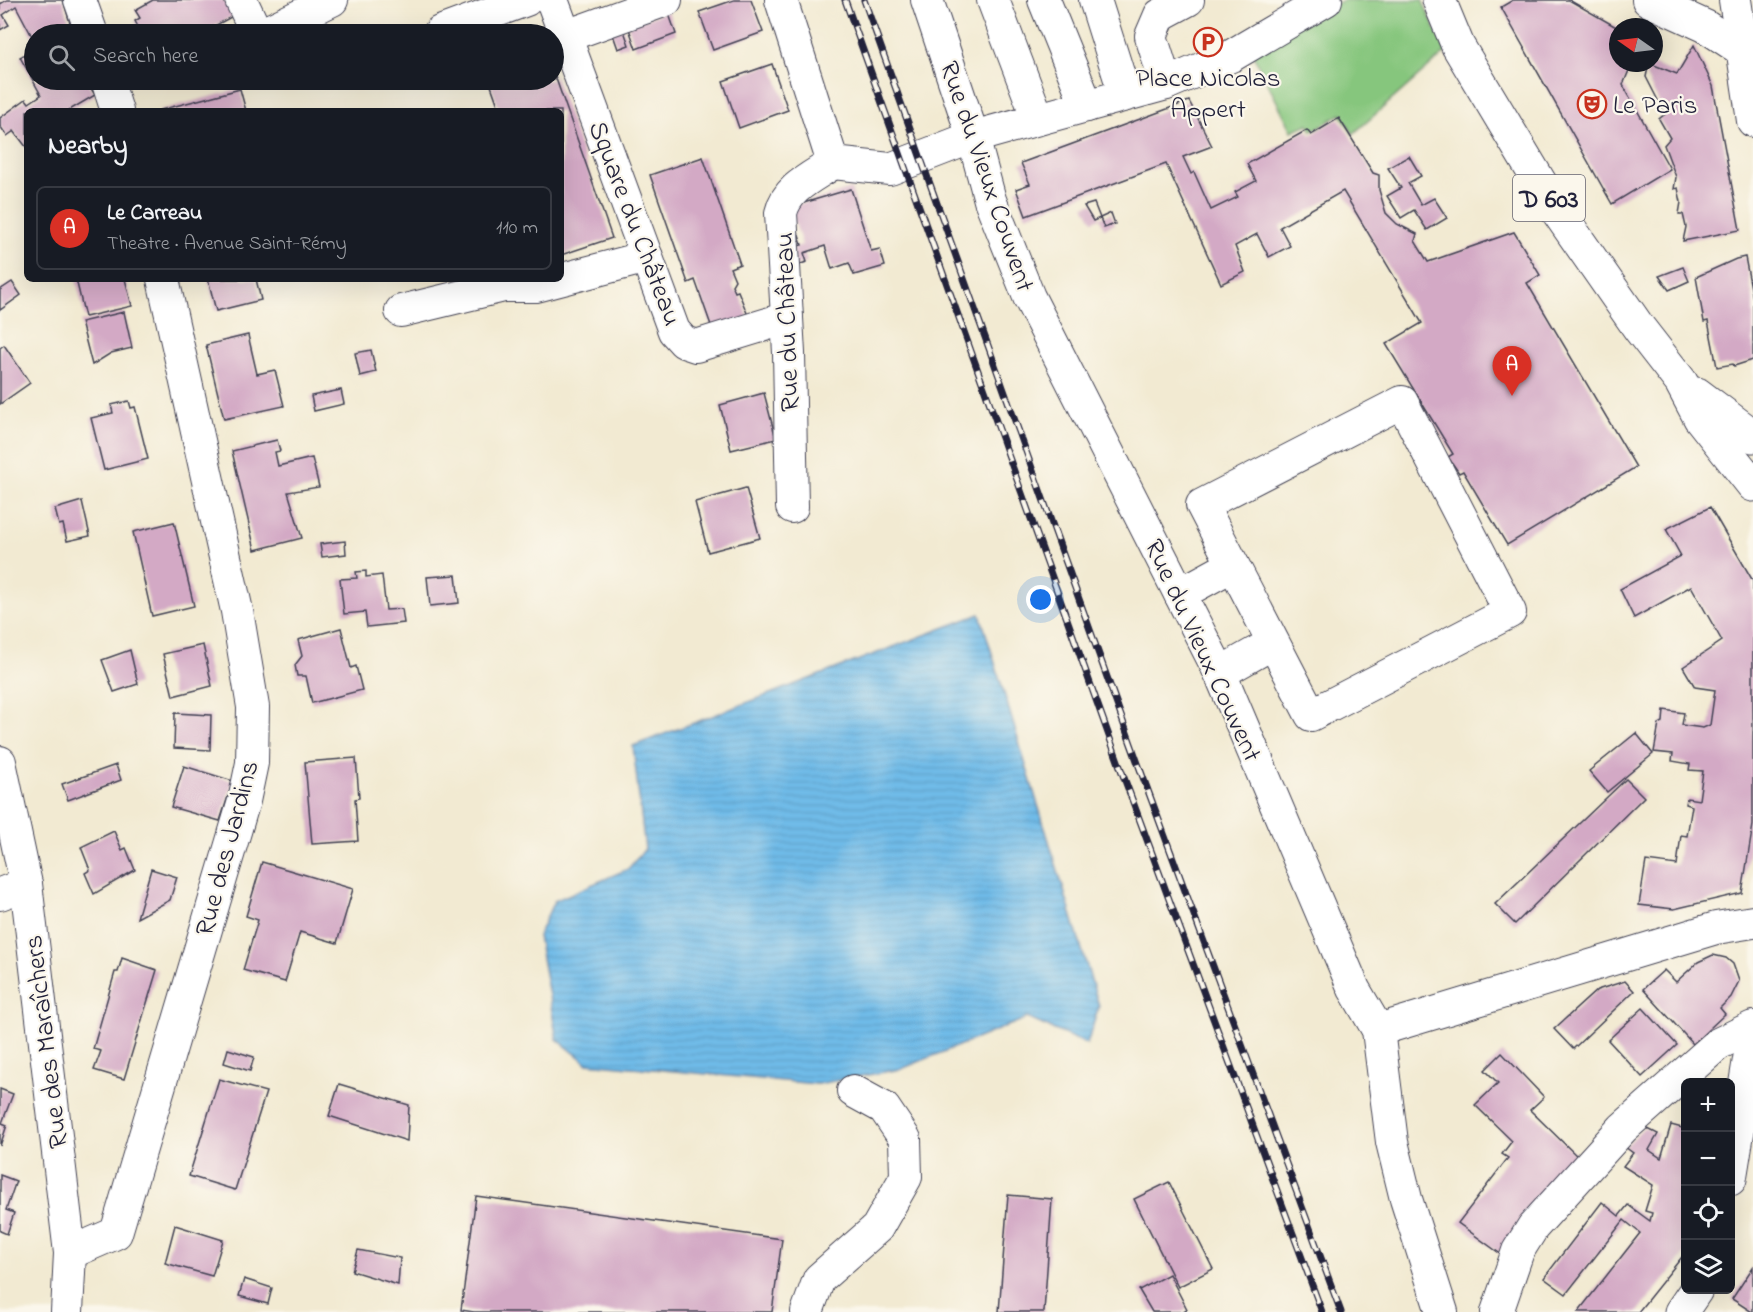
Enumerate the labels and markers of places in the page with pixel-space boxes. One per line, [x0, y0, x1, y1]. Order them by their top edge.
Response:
parking icon: Place Nicolas Appert [1192, 26, 1224, 58]
place label: Place Nicolas Appert [1135, 60, 1281, 130]
place label: Le Paris [1613, 87, 1697, 126]
theatre icon: Le Paris [1576, 88, 1608, 120]
pin: A [1492, 346, 1532, 396]

